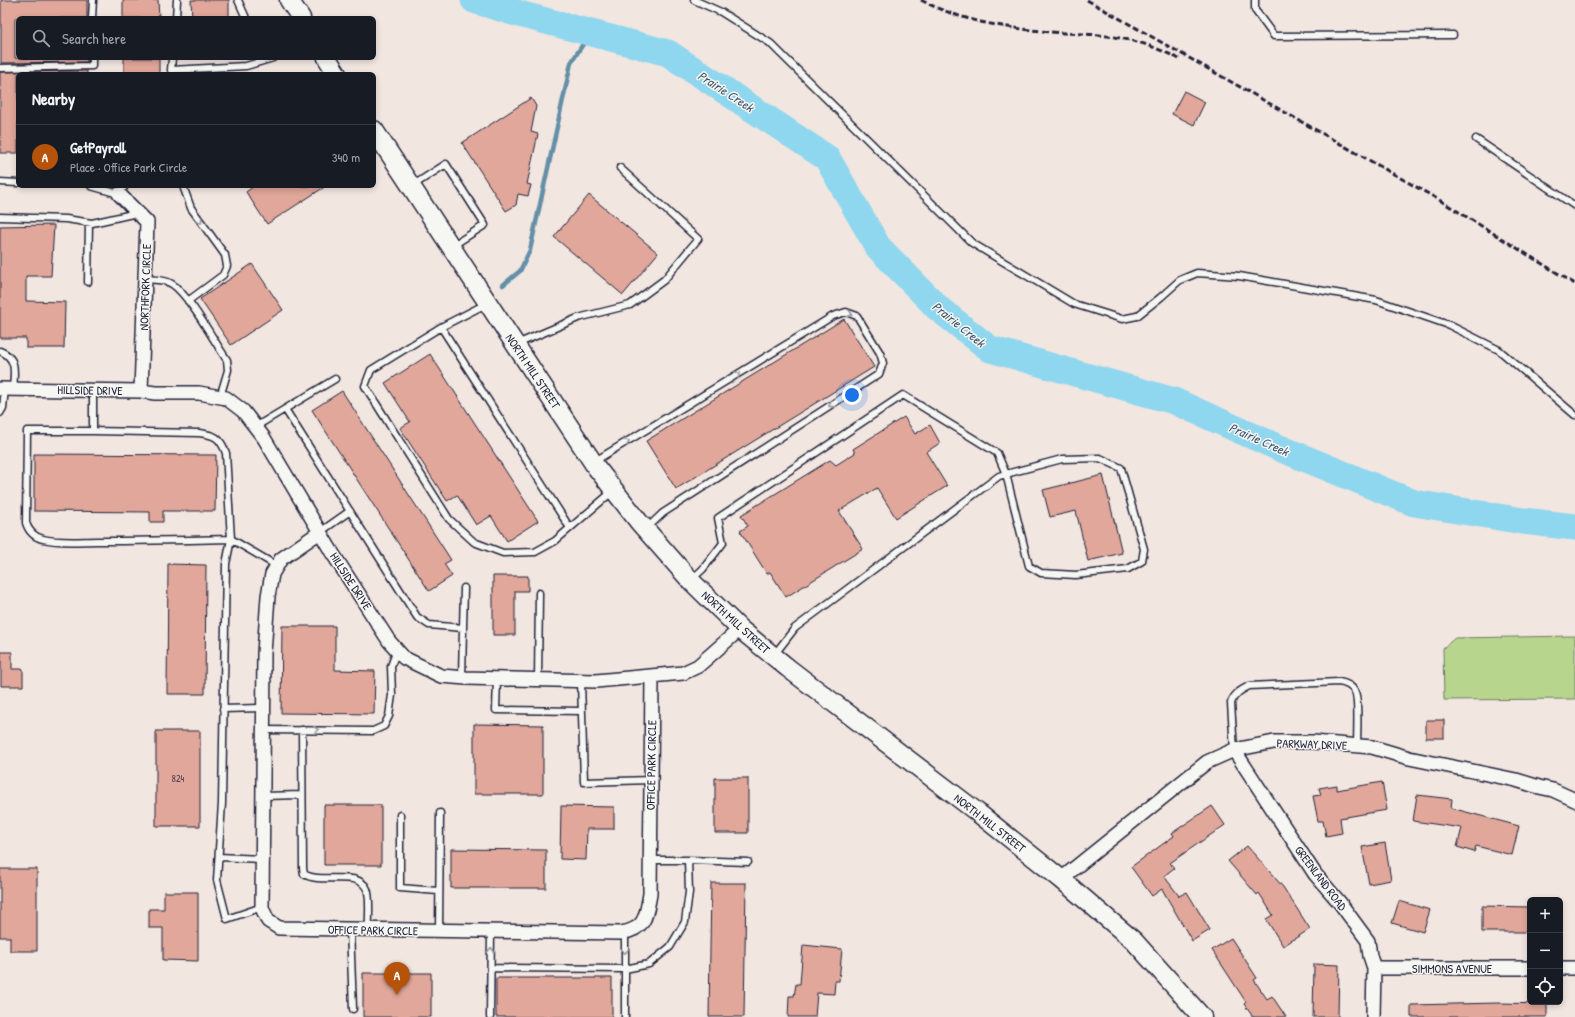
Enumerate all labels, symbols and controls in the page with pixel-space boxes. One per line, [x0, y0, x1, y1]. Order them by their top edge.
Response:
search box [16, 16, 376, 60]
icon: search [30, 27, 52, 49]
text: Search here [62, 28, 126, 49]
water label: Prairie Creek [695, 66, 759, 117]
text: Nearby [32, 87, 75, 110]
text: GetPayroll [70, 137, 126, 158]
text: A [42, 148, 48, 166]
text: 340 m [332, 148, 360, 166]
text: Place · Office Park Circle [70, 158, 187, 176]
one-way arrow [195, 216, 202, 223]
street label: NORTHFORK CIRCLE [135, 243, 155, 331]
water label: Prairie Creek [929, 297, 990, 352]
one-way arrow [847, 309, 854, 318]
street label: NORTH MILL STREET [502, 330, 565, 412]
one-way arrow [733, 372, 740, 379]
street label: HILLSIDE DRIVE [57, 381, 124, 399]
your location [842, 385, 862, 405]
one-way arrow [828, 400, 835, 408]
water label: Prairie Creek [1226, 418, 1293, 461]
one-way arrow [623, 439, 630, 447]
street label: HILLSIDE DRIVE [326, 549, 376, 614]
street label: NORTH MILL STREET [698, 587, 774, 658]
street label: OFFICE PARK CIRCLE [642, 719, 660, 810]
one-way arrow [313, 726, 319, 734]
street label: PARKWAY DRIVE [1276, 734, 1348, 754]
house number: 824 [172, 772, 185, 785]
street label: NORTH MILL STREET [951, 790, 1030, 857]
street label: GREENLAND ROAD [1291, 842, 1351, 914]
map controls [1527, 897, 1563, 1005]
button: + [1527, 897, 1563, 933]
street label: OFFICE PARK CIRCLE [328, 921, 419, 939]
button: − [1527, 933, 1563, 969]
one-way arrow [487, 947, 495, 953]
one-way arrow [621, 948, 629, 954]
street label: SIMMONS AVENUE [1412, 960, 1493, 977]
pin: A [384, 962, 410, 995]
button: locate [1527, 969, 1563, 1005]

